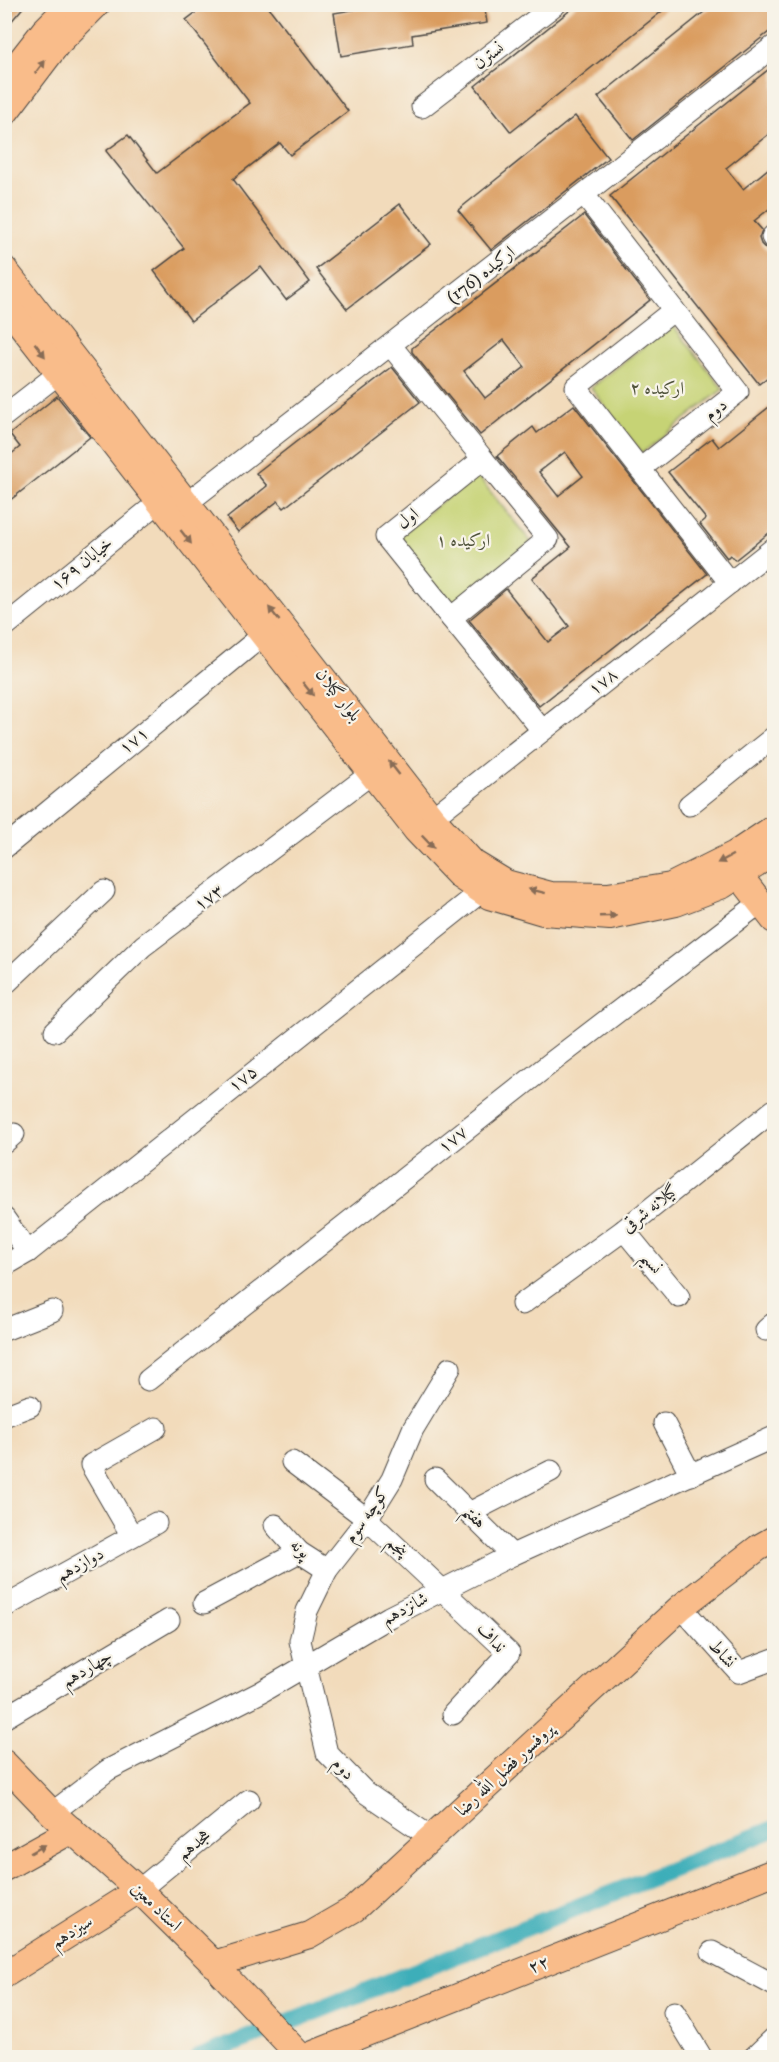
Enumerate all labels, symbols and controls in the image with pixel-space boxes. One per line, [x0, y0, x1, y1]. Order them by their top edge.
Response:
street label: نسترن [469, 37, 509, 75]
one-way arrow [33, 60, 45, 75]
street label: ارکیده (176) [442, 241, 520, 309]
one-way arrow [34, 342, 46, 358]
park label: ارکیده ۲ [630, 378, 684, 400]
street label: دوم [700, 394, 734, 429]
street label: اول [393, 503, 424, 534]
one-way arrow [179, 529, 191, 544]
park label: ارکیده ۱ [436, 530, 490, 552]
street label: خیابان ۱۶۹ [46, 532, 118, 596]
one-way arrow [268, 606, 281, 622]
street label: بلوار گیلان [310, 664, 366, 726]
street label: ۱۷۸ [584, 664, 622, 700]
one-way arrow [301, 681, 314, 697]
street label: ۱۷۱ [115, 723, 153, 759]
one-way arrow [388, 760, 400, 775]
one-way arrow [421, 835, 435, 850]
one-way arrow [716, 854, 733, 864]
street label: ۱۷۳ [190, 880, 228, 916]
one-way arrow [528, 886, 546, 896]
one-way arrow [598, 911, 617, 920]
street label: ۱۷۵ [224, 1061, 262, 1097]
street label: ۱۷۷ [434, 1122, 472, 1158]
street label: گیلانه شرقی [617, 1180, 683, 1238]
street label: نسیم [631, 1247, 667, 1283]
street label: کوچه سوم [340, 1482, 398, 1550]
street label: هفتم [453, 1500, 491, 1538]
street label: پنجم [378, 1532, 413, 1567]
street label: پونه [285, 1534, 316, 1566]
street label: دوازدهم [52, 1543, 111, 1592]
street label: شانزدهم [378, 1588, 434, 1635]
street label: نداف [472, 1618, 510, 1658]
street label: نشاط [703, 1635, 741, 1673]
street label: چهاردهم [57, 1645, 119, 1697]
street label: پروفسور فضل الله رضا [448, 1714, 561, 1822]
street label: دوم [324, 1753, 359, 1788]
street label: هجدهم [172, 1825, 219, 1869]
one-way arrow [30, 1844, 47, 1854]
street label: استاد معین [126, 1878, 186, 1936]
street label: سیزدهم [47, 1911, 100, 1958]
street label: ۲۲ [525, 1951, 553, 1979]

